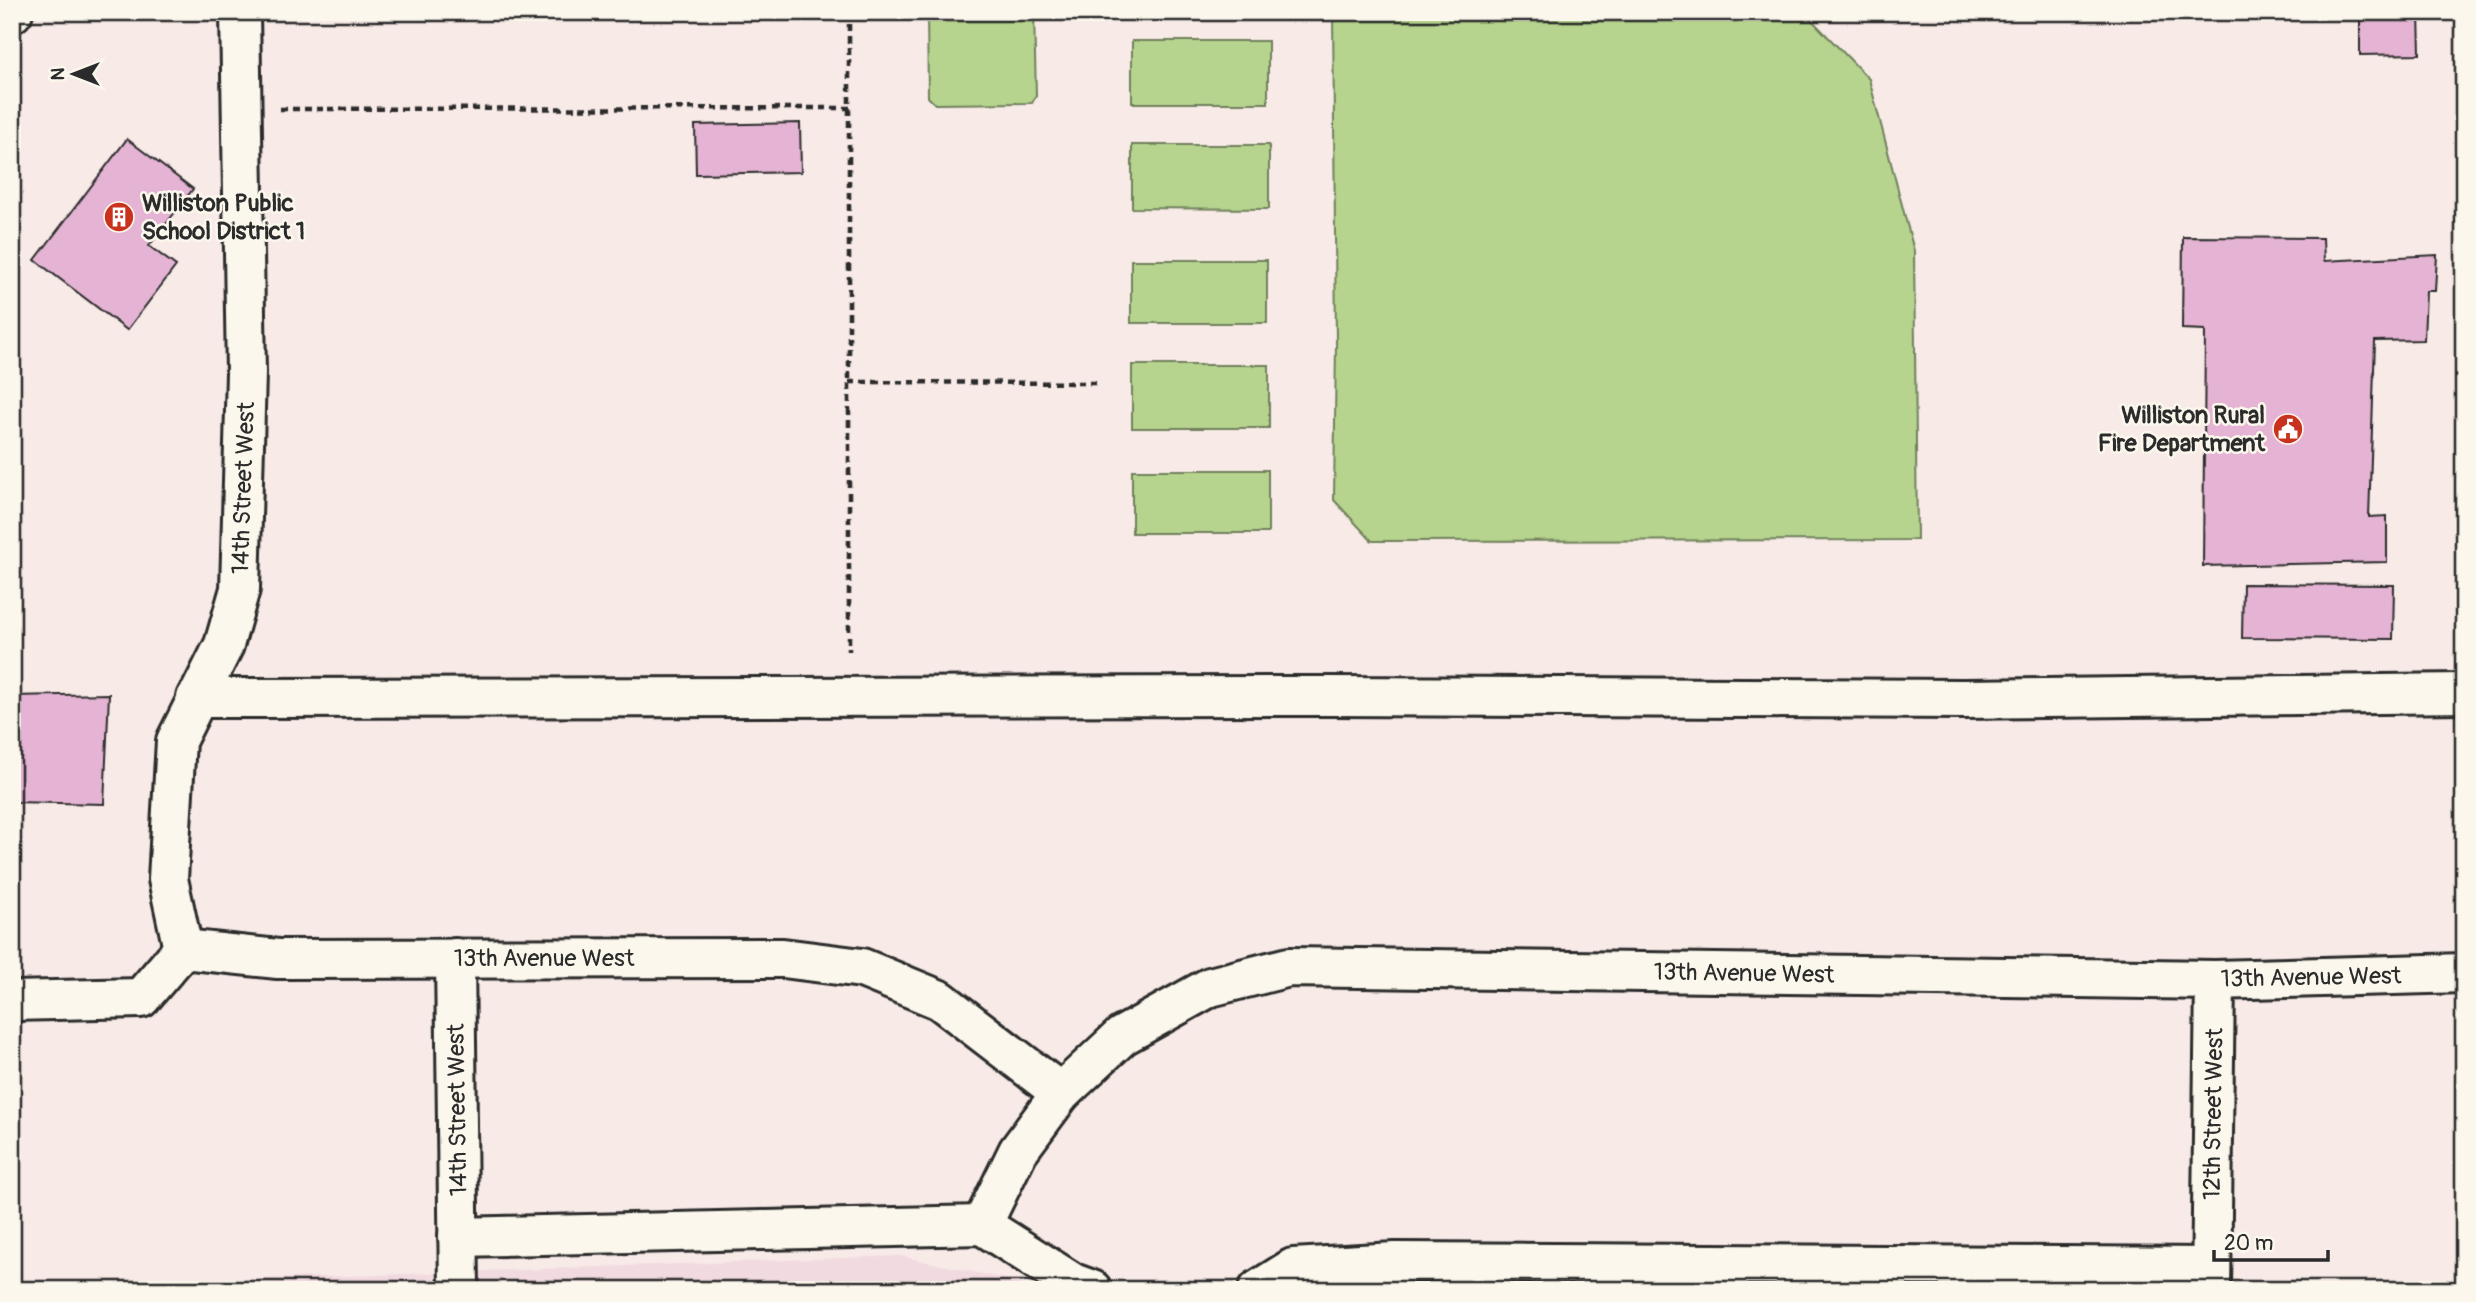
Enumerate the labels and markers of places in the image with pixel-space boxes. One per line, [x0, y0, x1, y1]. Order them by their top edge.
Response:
place label: Williston Public School District 1 [142, 189, 305, 246]
building icon: Williston Public School District 1 [102, 200, 136, 234]
place label: Williston Rural Fire Department [2098, 401, 2266, 458]
public building icon: Williston Rural Fire Department [2271, 412, 2305, 446]

